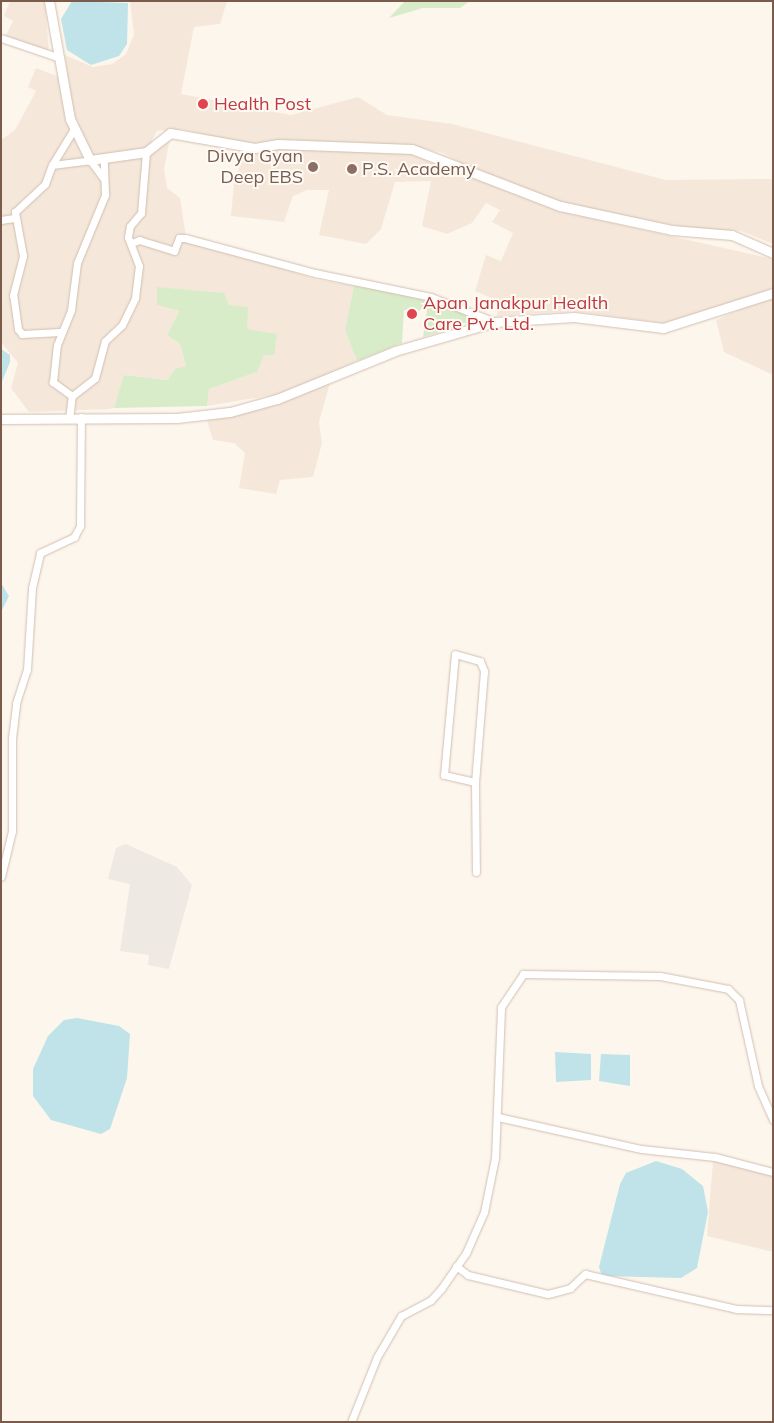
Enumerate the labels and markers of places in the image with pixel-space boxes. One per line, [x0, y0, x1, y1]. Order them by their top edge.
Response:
place label: Health Post [214, 93, 311, 115]
marker: Health Post [196, 97, 210, 111]
place label: Divya Gyan Deep EBS [207, 146, 303, 188]
place label: P.S. Academy [362, 158, 476, 180]
marker: Divya Gyan Deep EBS [307, 161, 319, 173]
marker: P.S. Academy [346, 163, 358, 175]
place label: Apan Janakpur Health Care Pvt. Ltd. [423, 293, 608, 336]
marker: Apan Janakpur Health Care Pvt. Ltd. [405, 307, 419, 321]

